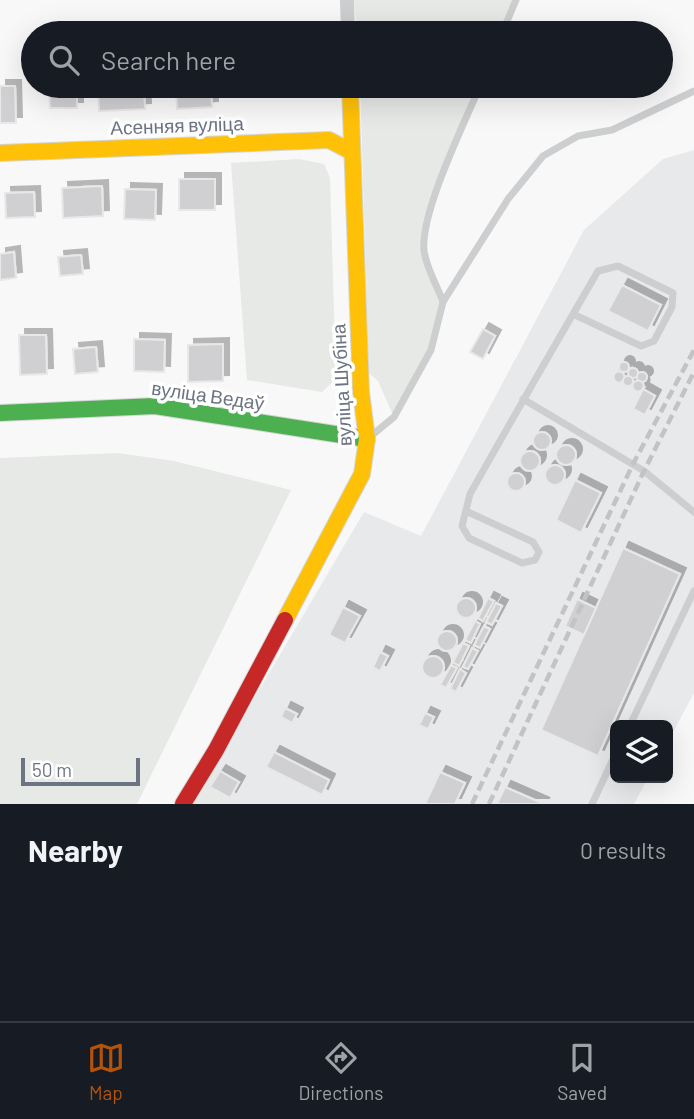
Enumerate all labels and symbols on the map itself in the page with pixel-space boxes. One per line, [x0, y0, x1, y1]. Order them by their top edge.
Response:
street label: Асенняя вуліца [110, 111, 245, 139]
street label: вуліца Шубіна [326, 323, 356, 447]
street label: вуліца Ведаў [150, 376, 266, 414]
scale bar [21, 755, 140, 787]

